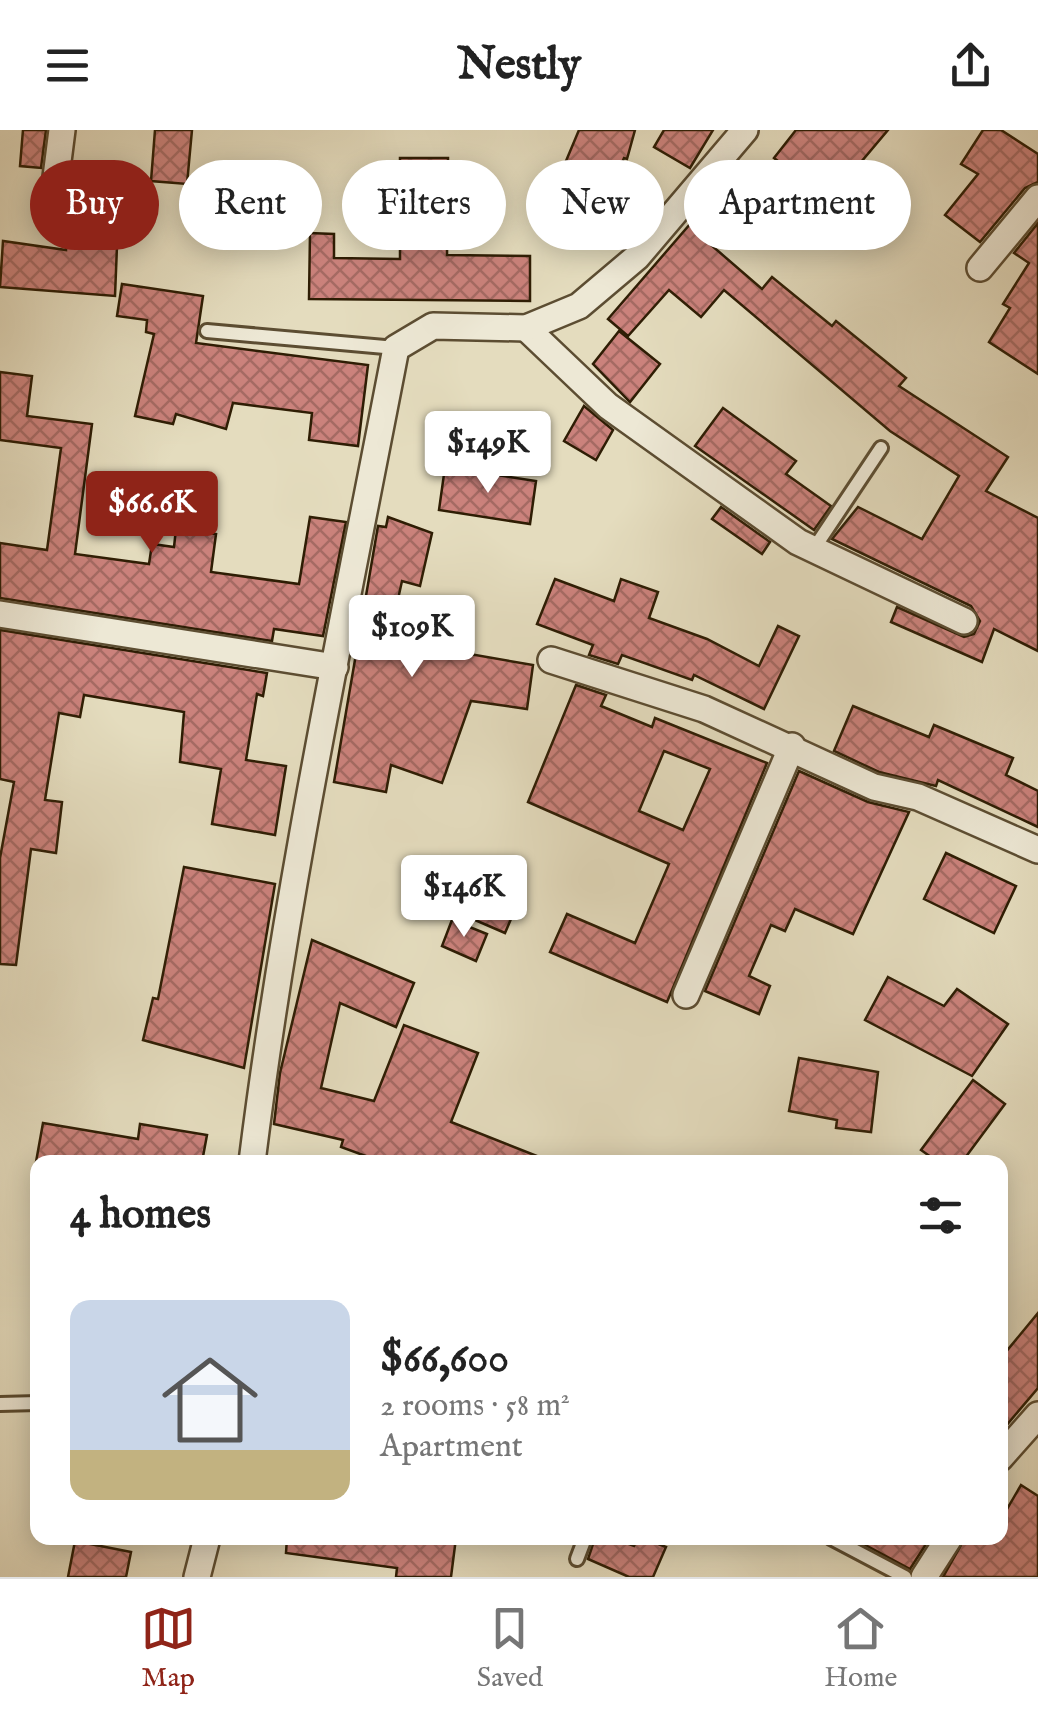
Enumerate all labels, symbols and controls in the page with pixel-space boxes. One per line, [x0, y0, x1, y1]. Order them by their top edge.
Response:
text: Nestly [457, 37, 581, 94]
icon: menu [40, 38, 95, 93]
icon: share [943, 38, 998, 93]
chip: Buy [30, 160, 159, 250]
chip: Rent [179, 160, 322, 250]
chip: Filters [342, 160, 506, 250]
chip: New [526, 160, 664, 250]
chip: Apartment [684, 160, 911, 250]
pin: $149K [418, 411, 558, 496]
text: $149K [447, 423, 529, 464]
pin: $66.6K [71, 471, 233, 556]
text: $66.6K [108, 483, 196, 524]
pin: $109K [342, 595, 482, 680]
text: $109K [371, 607, 453, 648]
pin: $146K [394, 855, 534, 940]
text: $146K [423, 867, 505, 908]
icon: filters [913, 1188, 968, 1243]
text: 4 homes [70, 1189, 211, 1242]
text: $66,600 [380, 1333, 509, 1386]
icon: home [150, 1340, 270, 1460]
text: 2 rooms · 58 m² [380, 1386, 570, 1427]
text: Apartment [380, 1427, 523, 1468]
tab: Map [141, 1601, 196, 1696]
tab: Saved [477, 1601, 543, 1696]
tab: Home [824, 1601, 897, 1696]

